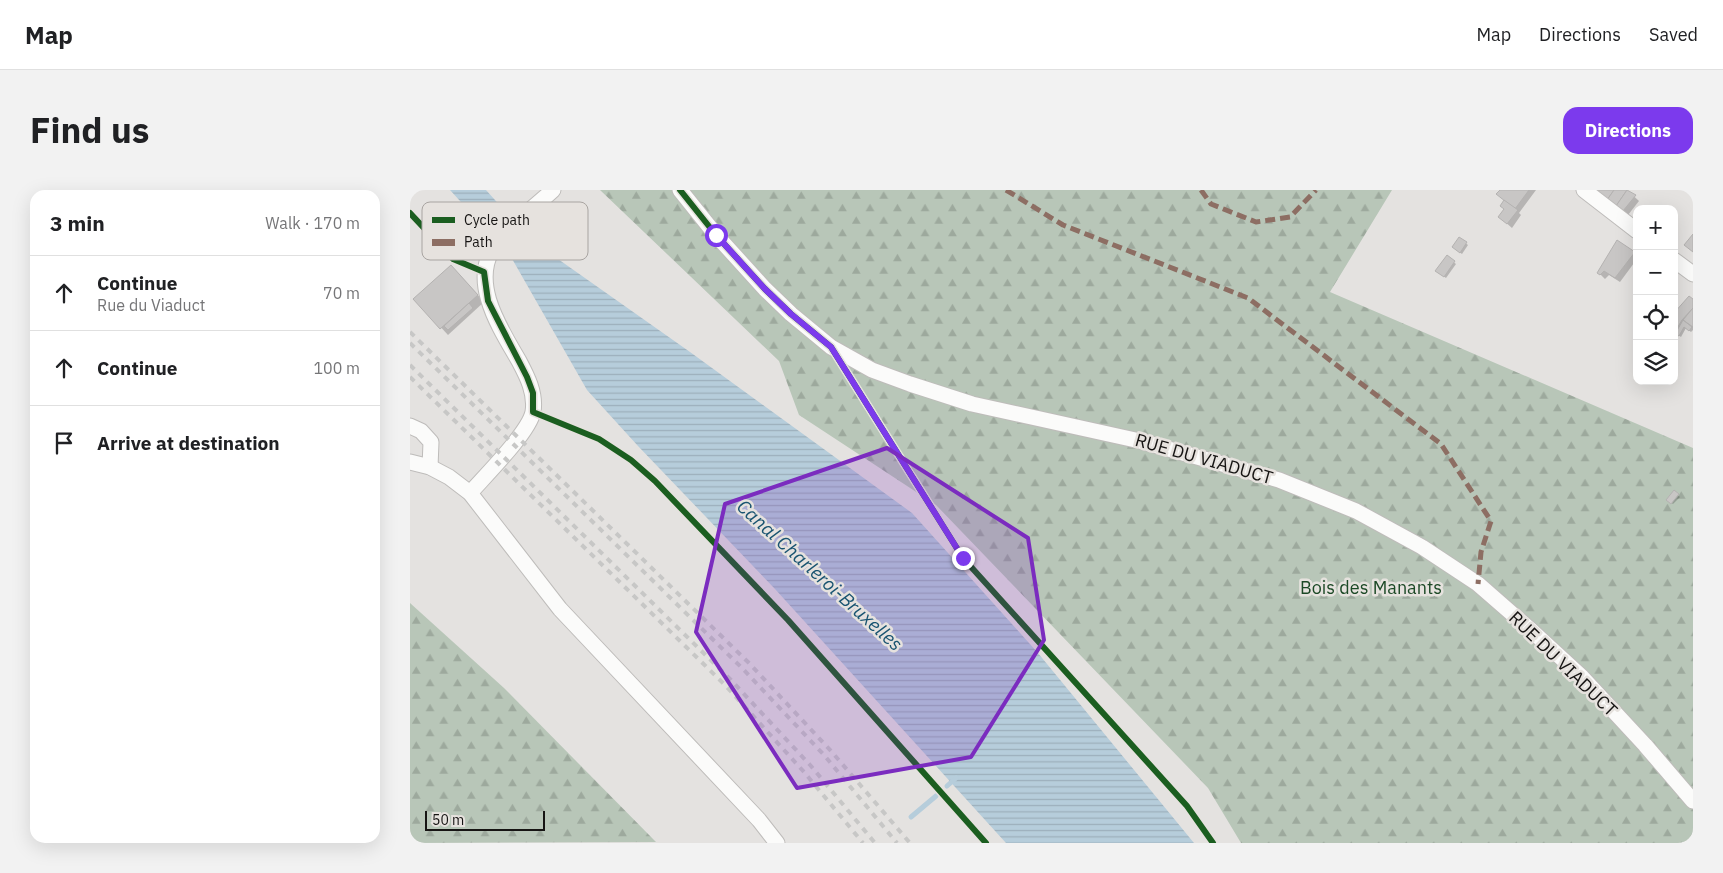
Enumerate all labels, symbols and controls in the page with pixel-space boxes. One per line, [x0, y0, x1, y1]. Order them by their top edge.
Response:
text: Map [25, 19, 73, 51]
text: Map [1476, 23, 1511, 46]
text: Directions [1539, 23, 1621, 46]
text: Saved [1649, 23, 1698, 46]
text: Find us [30, 107, 149, 153]
button: Directions [1563, 107, 1693, 154]
legend [422, 202, 588, 260]
map controls [1633, 205, 1678, 385]
button: + [1633, 205, 1678, 250]
text: 3 min [50, 209, 105, 237]
text: Cycle path [464, 211, 530, 229]
text: Walk · 170 m [265, 213, 360, 233]
route start [705, 224, 728, 247]
text: Path [464, 233, 493, 251]
button: − [1633, 250, 1678, 295]
text: Continue [97, 271, 177, 295]
icon: ahead [50, 279, 78, 307]
text: 70 m [323, 283, 360, 303]
text: Rue du Viaduct [97, 295, 205, 315]
button: locate [1633, 295, 1678, 340]
button: layers [1633, 340, 1678, 385]
icon: ahead [50, 354, 78, 382]
text: Continue [97, 356, 177, 380]
text: 100 m [313, 358, 360, 378]
street label: RUE DU VIADUCT [1133, 428, 1276, 489]
icon: arrive [50, 429, 78, 457]
text: Arrive at destination [97, 431, 280, 455]
water label: Canal Charleroi-Bruxelles [732, 494, 908, 656]
route end [952, 547, 975, 570]
park label: Bois des Manants [1300, 576, 1442, 599]
street label: RUE DU VIADUCT [1504, 606, 1622, 721]
scale bar [425, 808, 545, 831]
text: 50 m [432, 811, 464, 829]

